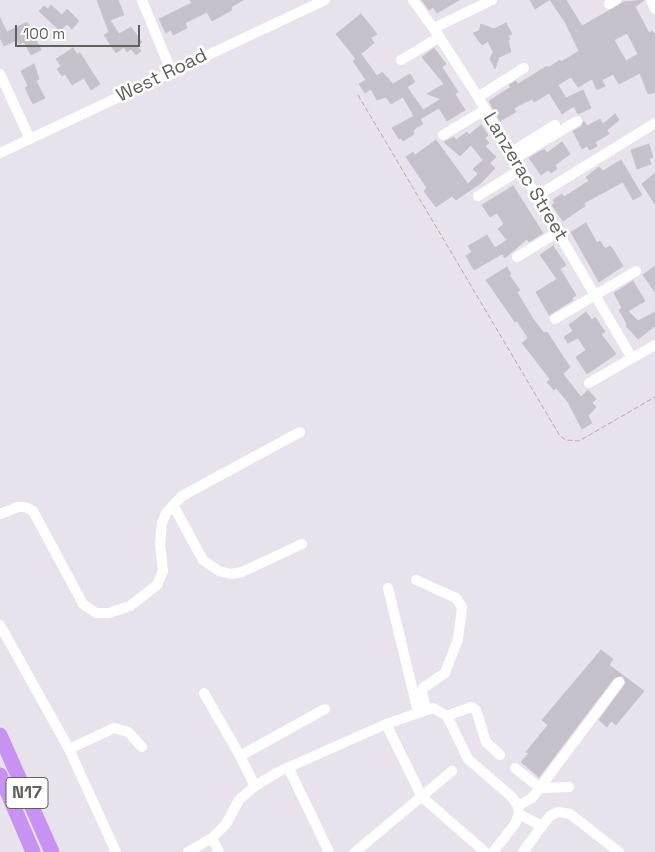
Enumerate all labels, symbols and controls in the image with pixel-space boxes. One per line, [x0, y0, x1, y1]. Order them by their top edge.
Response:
scale bar [18, 15, 142, 47]
text: 100 m [23, 24, 65, 43]
street label: West Road [113, 44, 211, 108]
street label: Lanzerac Street [478, 109, 572, 245]
road number: N17 [6, 778, 48, 808]

